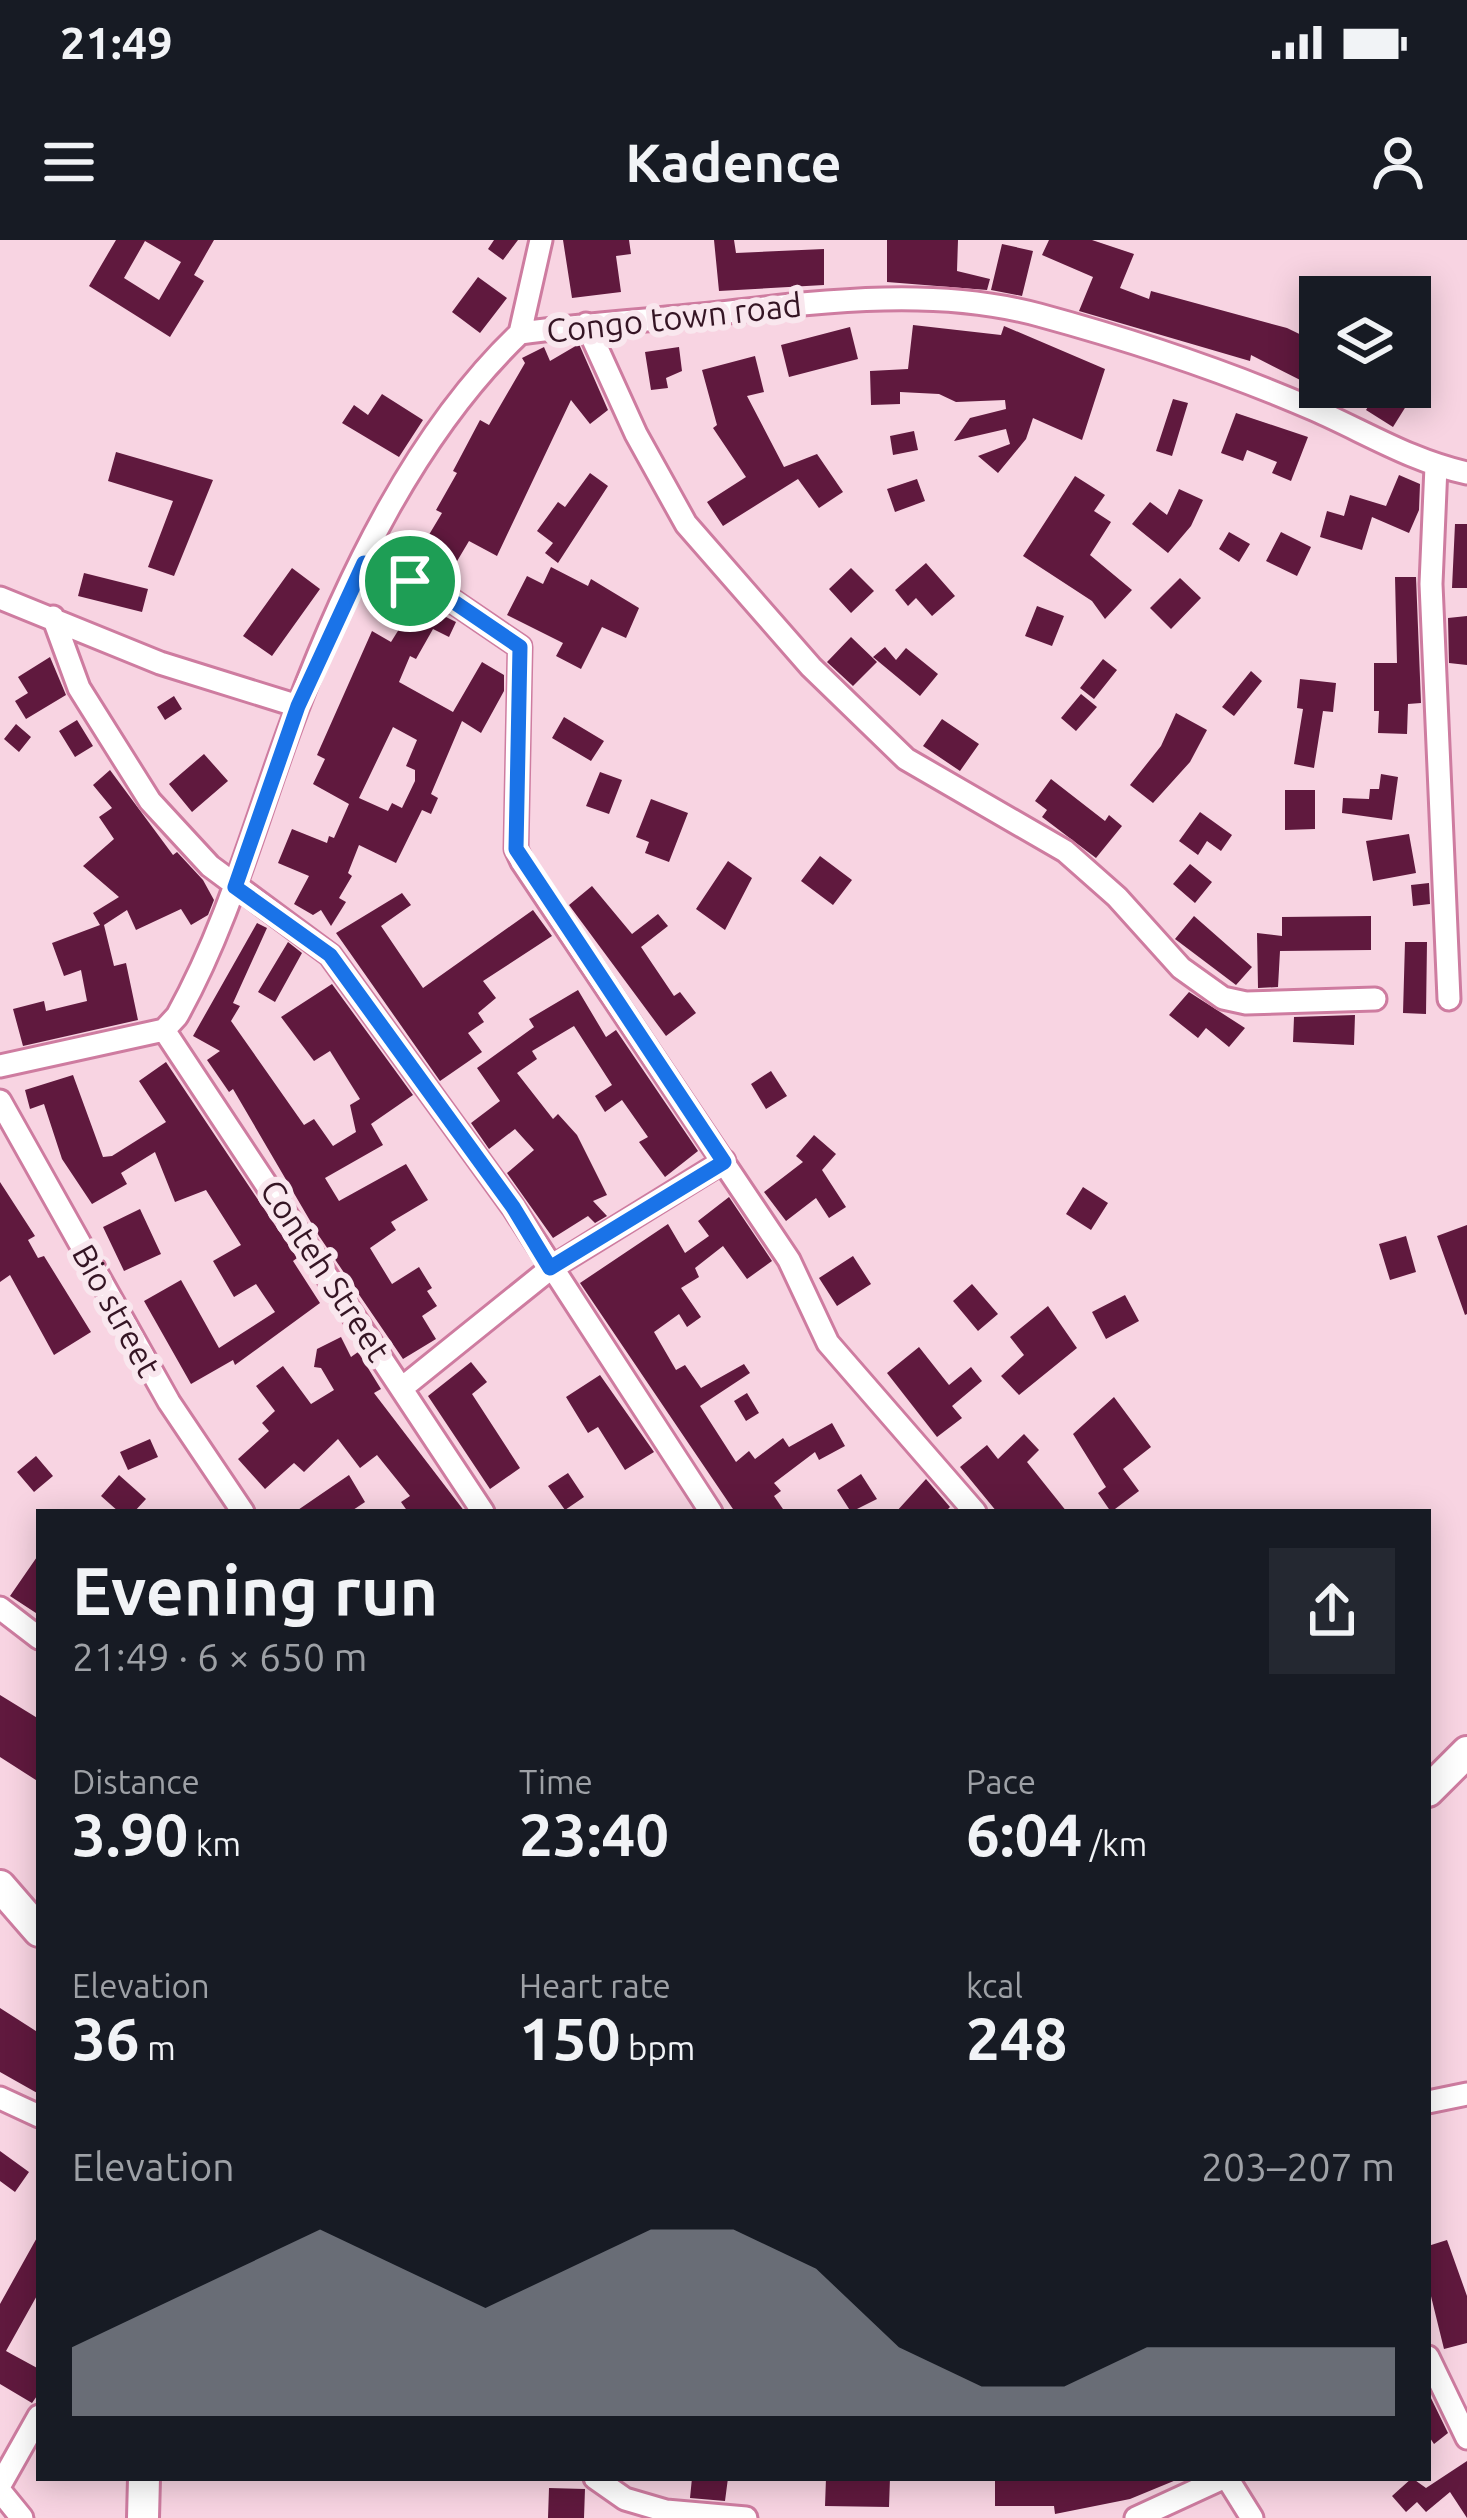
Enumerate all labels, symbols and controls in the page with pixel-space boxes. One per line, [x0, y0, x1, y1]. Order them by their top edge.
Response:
text: 21:49 [60, 17, 173, 68]
icon: menu [36, 129, 102, 195]
icon: person [1365, 129, 1431, 195]
text: Kadence [625, 132, 842, 192]
map controls [1299, 276, 1431, 408]
button: layers [1299, 276, 1431, 408]
street label: Congo town road [545, 285, 803, 349]
pin [359, 530, 461, 632]
icon: arrive [377, 548, 443, 614]
street label: Conteh Street [254, 1173, 398, 1367]
street label: Bio street [66, 1238, 168, 1382]
button: share [1269, 1548, 1395, 1674]
text: Evening run [72, 1553, 438, 1627]
text: 21:49 · 6 × 650 m [72, 1635, 367, 1678]
text: Distance [72, 1763, 200, 1800]
text: Time [519, 1763, 593, 1800]
text: Pace [966, 1763, 1036, 1800]
text: 3.90 [72, 1800, 188, 1867]
text: 23:40 [519, 1800, 669, 1867]
text: 6:04 [966, 1800, 1082, 1867]
text: km [188, 1825, 241, 1862]
text: /km [1082, 1825, 1147, 1862]
text: Elevation [72, 1967, 210, 2004]
text: Heart rate [519, 1967, 671, 2004]
text: kcal [966, 1967, 1023, 2004]
text: 36 [72, 2004, 140, 2071]
text: 150 [519, 2004, 621, 2071]
text: 248 [966, 2004, 1068, 2071]
text: m [140, 2029, 176, 2066]
text: bpm [621, 2029, 695, 2066]
text: Elevation [72, 2145, 235, 2188]
text: 203–207 m [1201, 2145, 1395, 2188]

